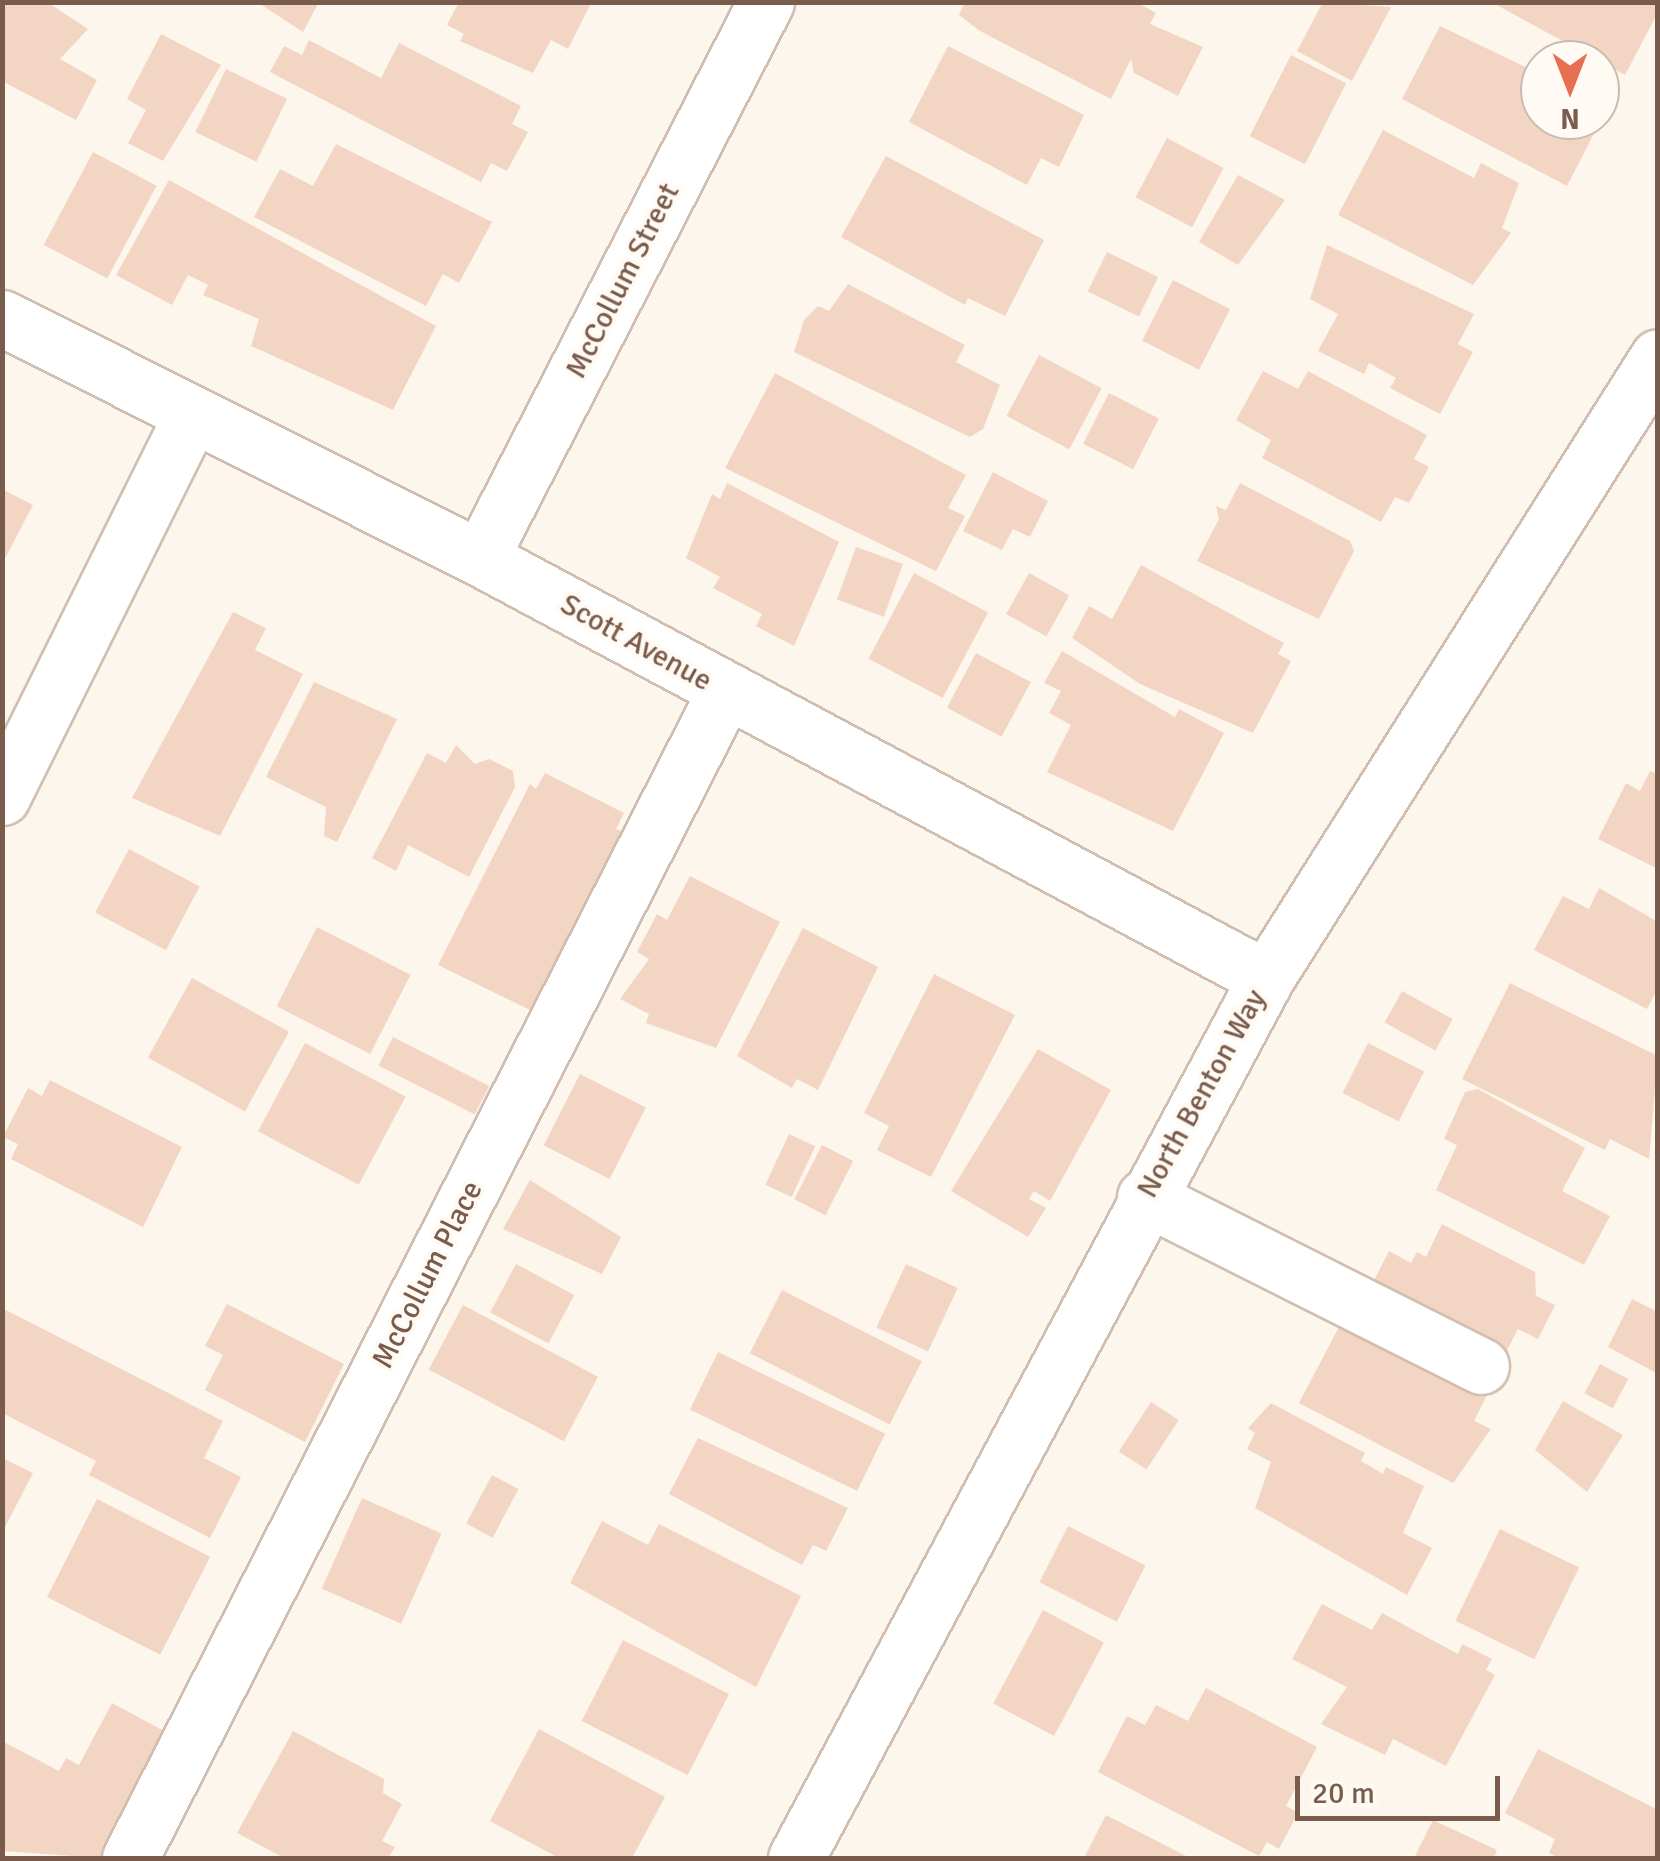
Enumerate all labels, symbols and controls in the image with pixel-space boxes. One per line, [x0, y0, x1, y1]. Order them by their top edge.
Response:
north arrow [1520, 40, 1620, 140]
text: N [1560, 101, 1580, 135]
street label: McCollum Street [558, 178, 688, 384]
street label: Scott Avenue [554, 587, 718, 699]
street label: North Benton Way [1130, 984, 1274, 1204]
street label: McCollum Place [365, 1175, 491, 1375]
scale bar [1300, 1756, 1505, 1818]
text: 20 m [1312, 1775, 1375, 1812]

